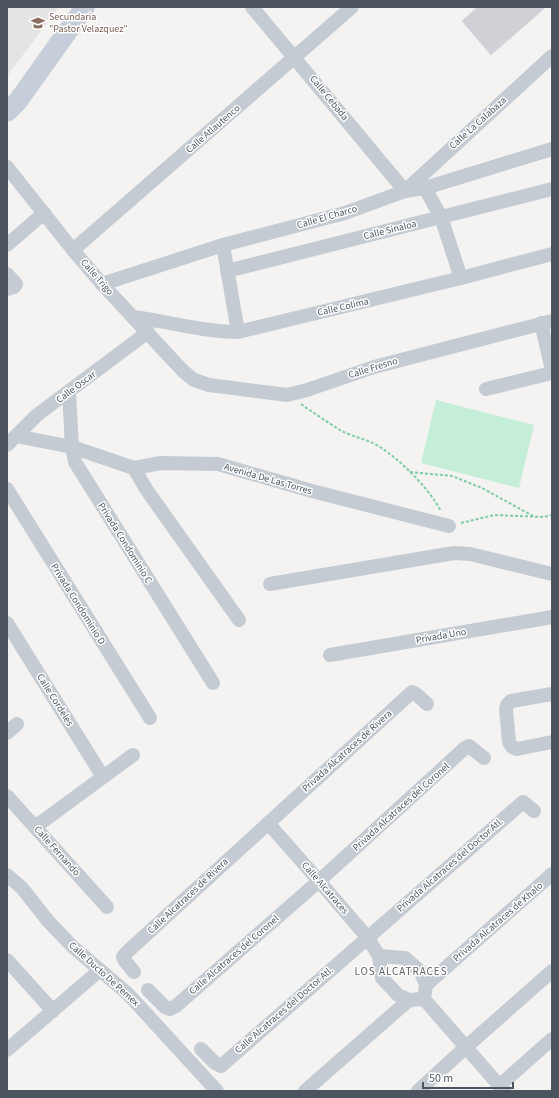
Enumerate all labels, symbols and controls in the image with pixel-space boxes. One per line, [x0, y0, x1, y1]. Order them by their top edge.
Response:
place label: Secundaria "Pastor Velazquez" [49, 10, 128, 36]
school or university icon: Secundaria "Pastor Velazquez" [30, 15, 46, 31]
street label: Calle Cebada [306, 72, 352, 124]
street label: Calle La Calabaza [446, 94, 510, 152]
street label: Calle Atlautenco [183, 101, 243, 157]
street label: Calle El Charco [295, 202, 359, 232]
street label: Calle Sinaloa [362, 217, 418, 243]
street label: Calle Trigo [77, 256, 117, 298]
street label: Calle Colima [316, 294, 370, 320]
street label: Calle Fresno [347, 354, 399, 382]
street label: Calle Oscar [53, 367, 99, 407]
street label: Avenida De Las Torres [222, 460, 314, 498]
street label: Privada Condominio C [94, 500, 156, 586]
street label: Privada Condominio D [47, 561, 109, 647]
street label: Privada Uno [415, 625, 467, 647]
street label: Calle Cordeles [33, 671, 77, 729]
street label: Privada Alcatraces de Rivera [299, 707, 395, 795]
street label: Privada Alcatraces del Coronel [349, 759, 453, 854]
street label: Privada Alcatraces del Doctor Atl. [394, 815, 506, 915]
street label: Calle Fernando [31, 823, 83, 879]
street label: Calle Alcatraces de Rivera [145, 855, 231, 937]
street label: Calle Alcatraces [298, 859, 352, 917]
street label: Privada Alcatraces de Khalo [450, 879, 546, 965]
street label: Calle Alcatraces del Coronel [186, 912, 282, 998]
street label: Calle Ducto De Pemex [66, 938, 143, 1010]
street label: Calle Alcatraces del Doctor Atl. [232, 963, 336, 1057]
district label: LOS ALCATRACES [354, 964, 448, 979]
scale bar [423, 1064, 513, 1090]
text: 50 m [429, 1070, 453, 1087]

